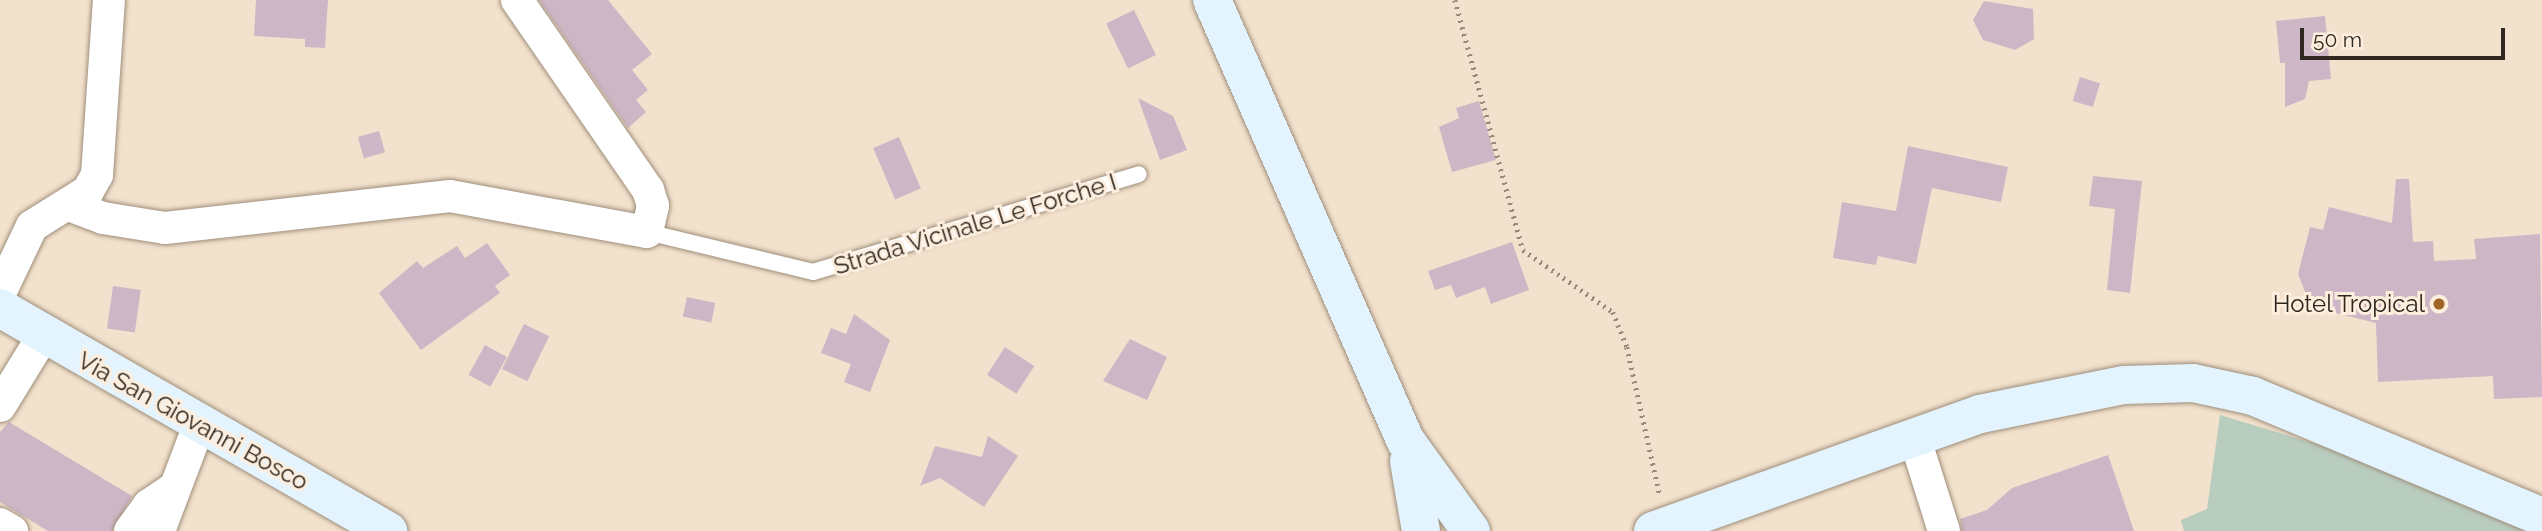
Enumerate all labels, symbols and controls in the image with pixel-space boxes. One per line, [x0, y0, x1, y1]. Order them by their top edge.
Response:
scale bar [2304, 14, 2509, 58]
text: 50 m [2313, 27, 2362, 52]
street label: Strada Vicinale Le Forche I [830, 167, 1120, 281]
place label: Hotel Tropical [2271, 290, 2425, 318]
marker: Hotel Tropical [2431, 296, 2447, 312]
street label: Via San Giovanni Bosco [73, 346, 313, 496]

